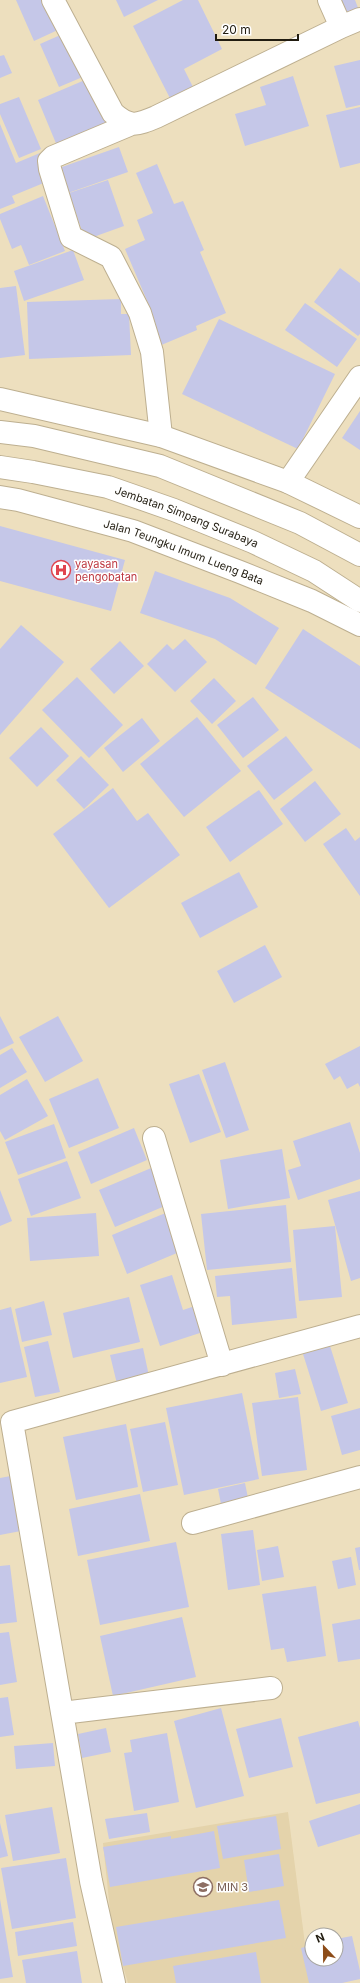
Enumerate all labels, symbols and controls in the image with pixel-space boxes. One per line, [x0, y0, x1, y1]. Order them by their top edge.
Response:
scale bar [216, 16, 298, 42]
text: 20 m [222, 22, 251, 37]
street label: Jembatan Simpang Surabaya [113, 483, 261, 551]
street label: Jalan Teungku Imum Lueng Bata [102, 516, 266, 588]
place label: yayasan pengobatan [75, 557, 137, 584]
hospital icon: yayasan pengobatan [50, 559, 72, 581]
school or university icon: MIN 3 [192, 1876, 214, 1898]
place label: MIN 3 [217, 1880, 248, 1894]
north arrow [304, 1927, 344, 1967]
text: N [314, 1930, 327, 1946]

